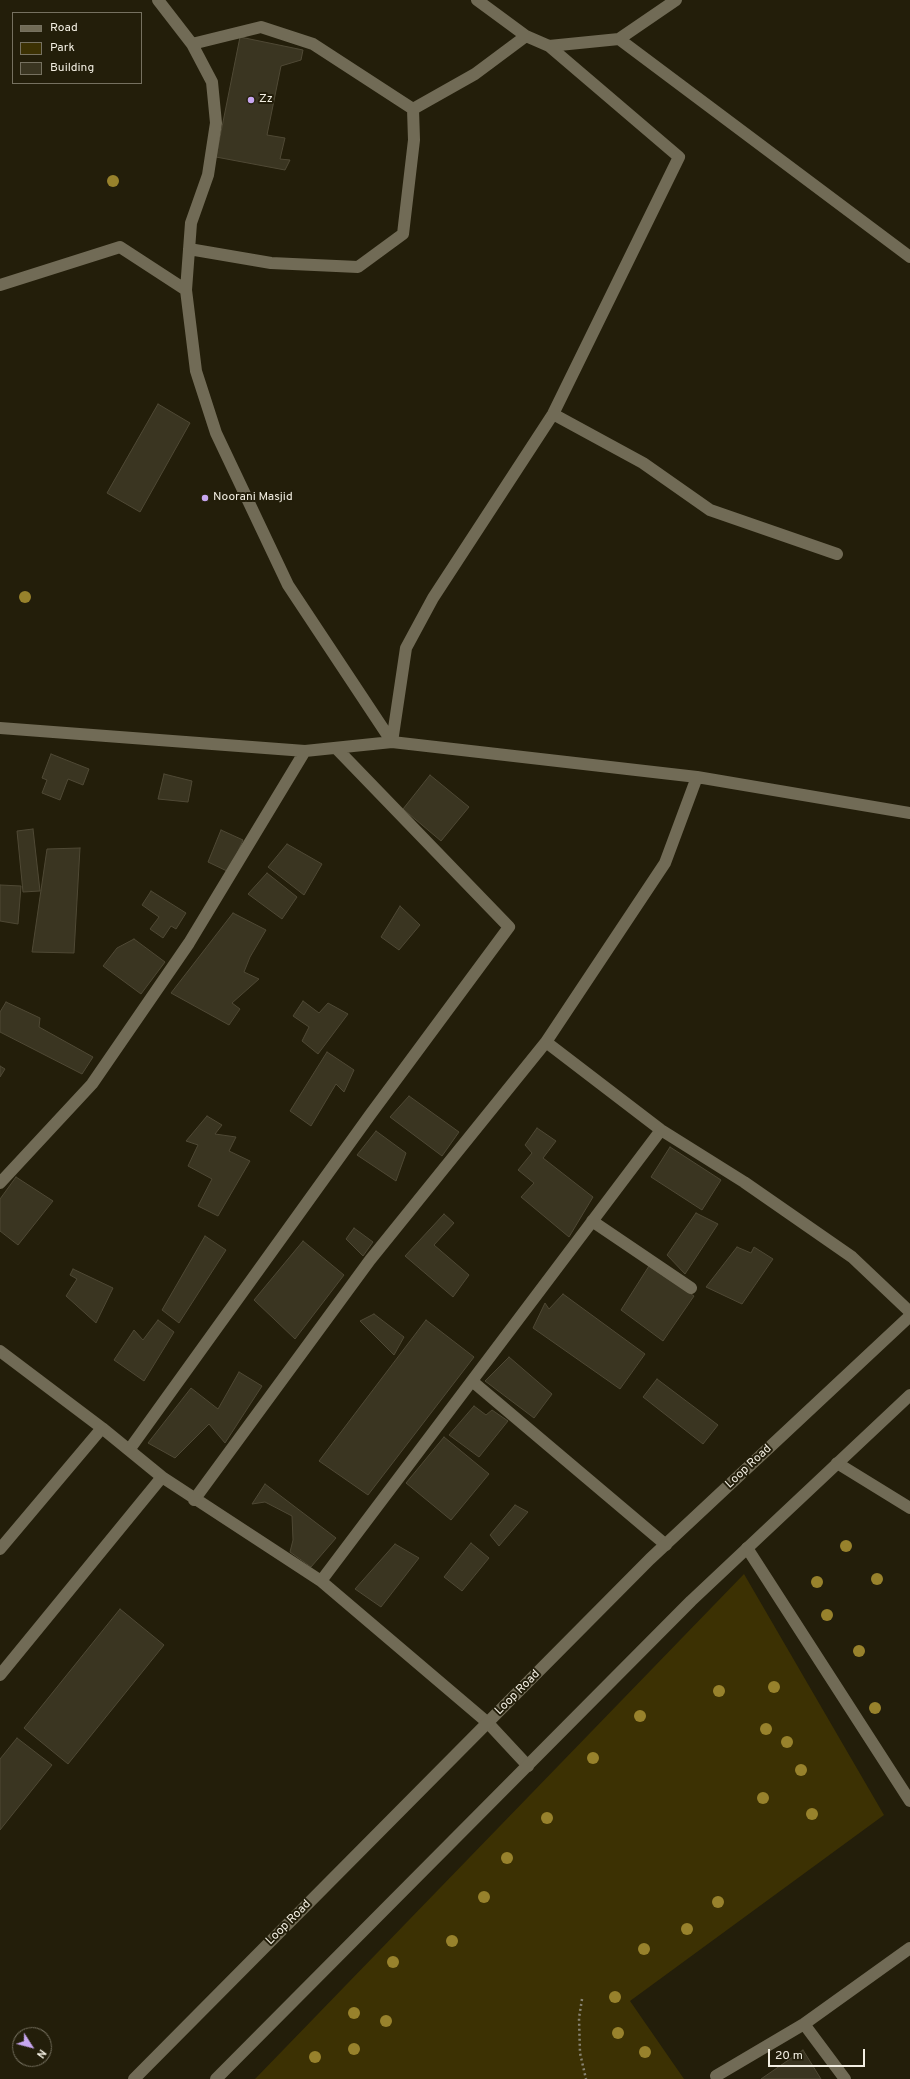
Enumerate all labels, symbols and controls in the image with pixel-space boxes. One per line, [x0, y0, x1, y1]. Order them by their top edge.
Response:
legend [12, 12, 142, 84]
text: Road [50, 20, 78, 36]
text: Park [50, 40, 75, 56]
text: Building [50, 60, 94, 76]
place label: Zz [259, 93, 273, 107]
marker: Zz [246, 95, 256, 105]
place label: Noorani Masjid [213, 491, 293, 505]
marker: Noorani Masjid [200, 493, 210, 503]
street label: Loop Road [723, 1442, 775, 1492]
street label: Loop Road [493, 1668, 543, 1718]
street label: Loop Road [264, 1898, 314, 1948]
north arrow [12, 2027, 52, 2067]
scale bar [770, 2041, 867, 2067]
text: N [33, 2046, 49, 2061]
text: 20 m [775, 2048, 803, 2064]

